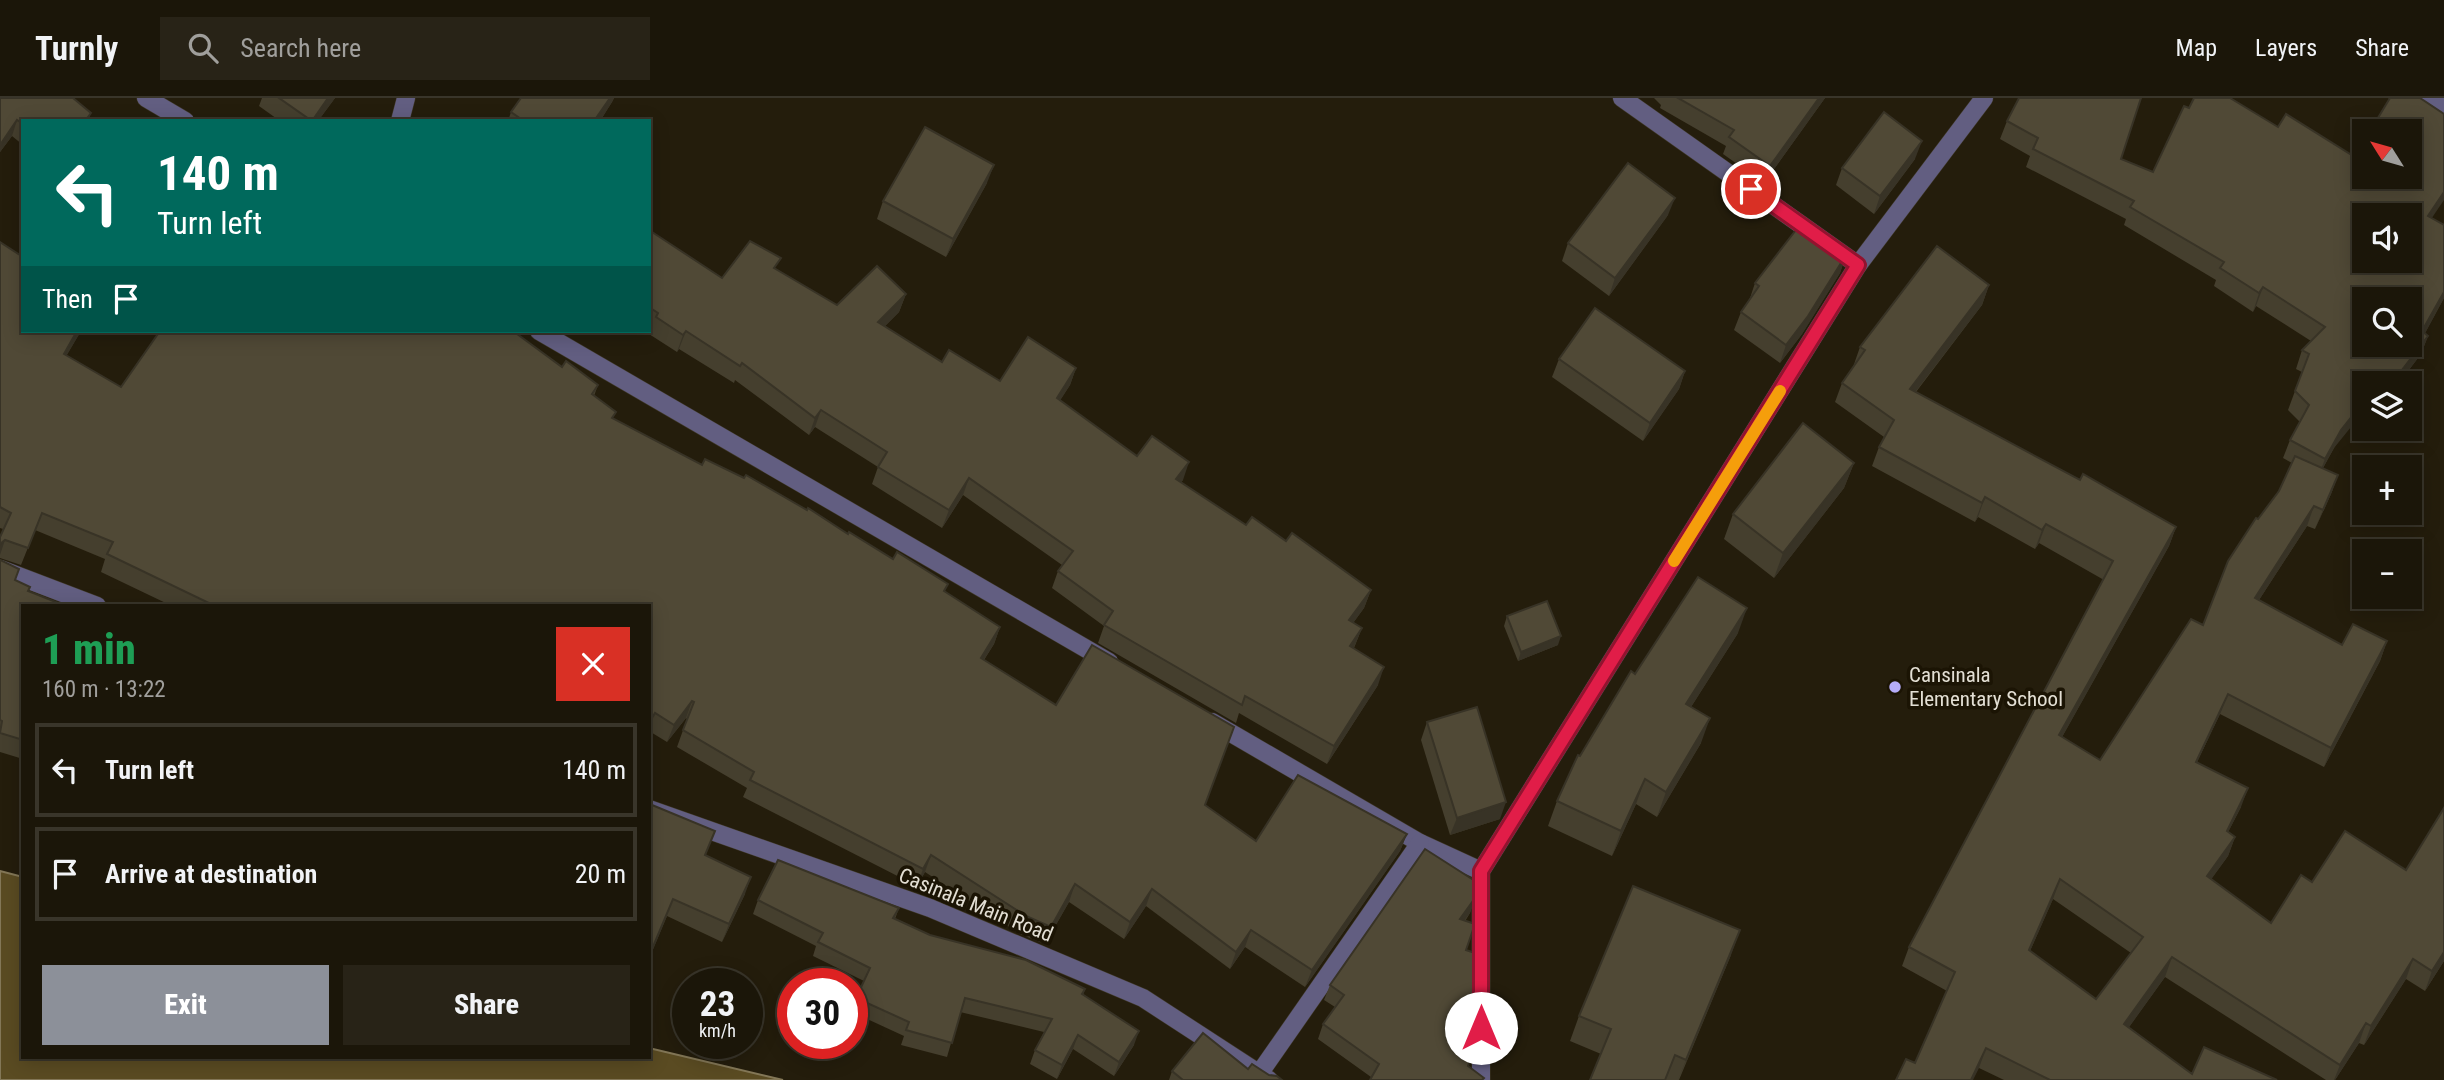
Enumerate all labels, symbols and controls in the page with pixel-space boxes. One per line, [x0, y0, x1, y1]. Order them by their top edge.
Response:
search box [160, 17, 650, 80]
text: Turnly [35, 29, 118, 68]
icon: search [184, 29, 222, 67]
text: Search here [240, 33, 361, 63]
text: Map [2176, 34, 2217, 62]
text: Layers [2255, 34, 2317, 62]
text: Share [2355, 34, 2409, 62]
north arrow [2352, 119, 2422, 189]
map controls [2352, 119, 2422, 609]
text: 140 m [157, 145, 279, 202]
icon: left [42, 147, 133, 238]
pin [1721, 159, 1781, 219]
icon: arrive [1732, 170, 1770, 208]
button: sound [2352, 203, 2422, 273]
text: Turn left [157, 204, 262, 242]
icon: arrive [107, 280, 145, 318]
text: Then [42, 284, 93, 314]
button: search [2352, 287, 2422, 357]
button: layers [2352, 371, 2422, 441]
button: + [2352, 455, 2422, 525]
button: − [2352, 539, 2422, 609]
text: 1 min [42, 625, 136, 674]
button: close [556, 627, 630, 701]
place label: Cansinala Elementary School [1909, 663, 2063, 711]
text: 160 m · 13:22 [42, 676, 166, 703]
marker: Cansinala Elementary School [1887, 679, 1903, 695]
icon: left [46, 751, 84, 789]
text: Turn left [105, 755, 194, 785]
text: 140 m [562, 755, 626, 785]
icon: arrive [46, 855, 84, 893]
text: Arrive at destination [105, 859, 317, 889]
text: 20 m [575, 859, 626, 889]
street label: Casinala Main Road [895, 863, 1057, 947]
button: Exit [42, 965, 329, 1045]
button: Share [343, 965, 630, 1045]
speed limit sign: 30 [777, 968, 868, 1059]
text: 23 [700, 984, 735, 1025]
position arrow [1444, 991, 1518, 1065]
text: km/h [699, 1020, 736, 1041]

